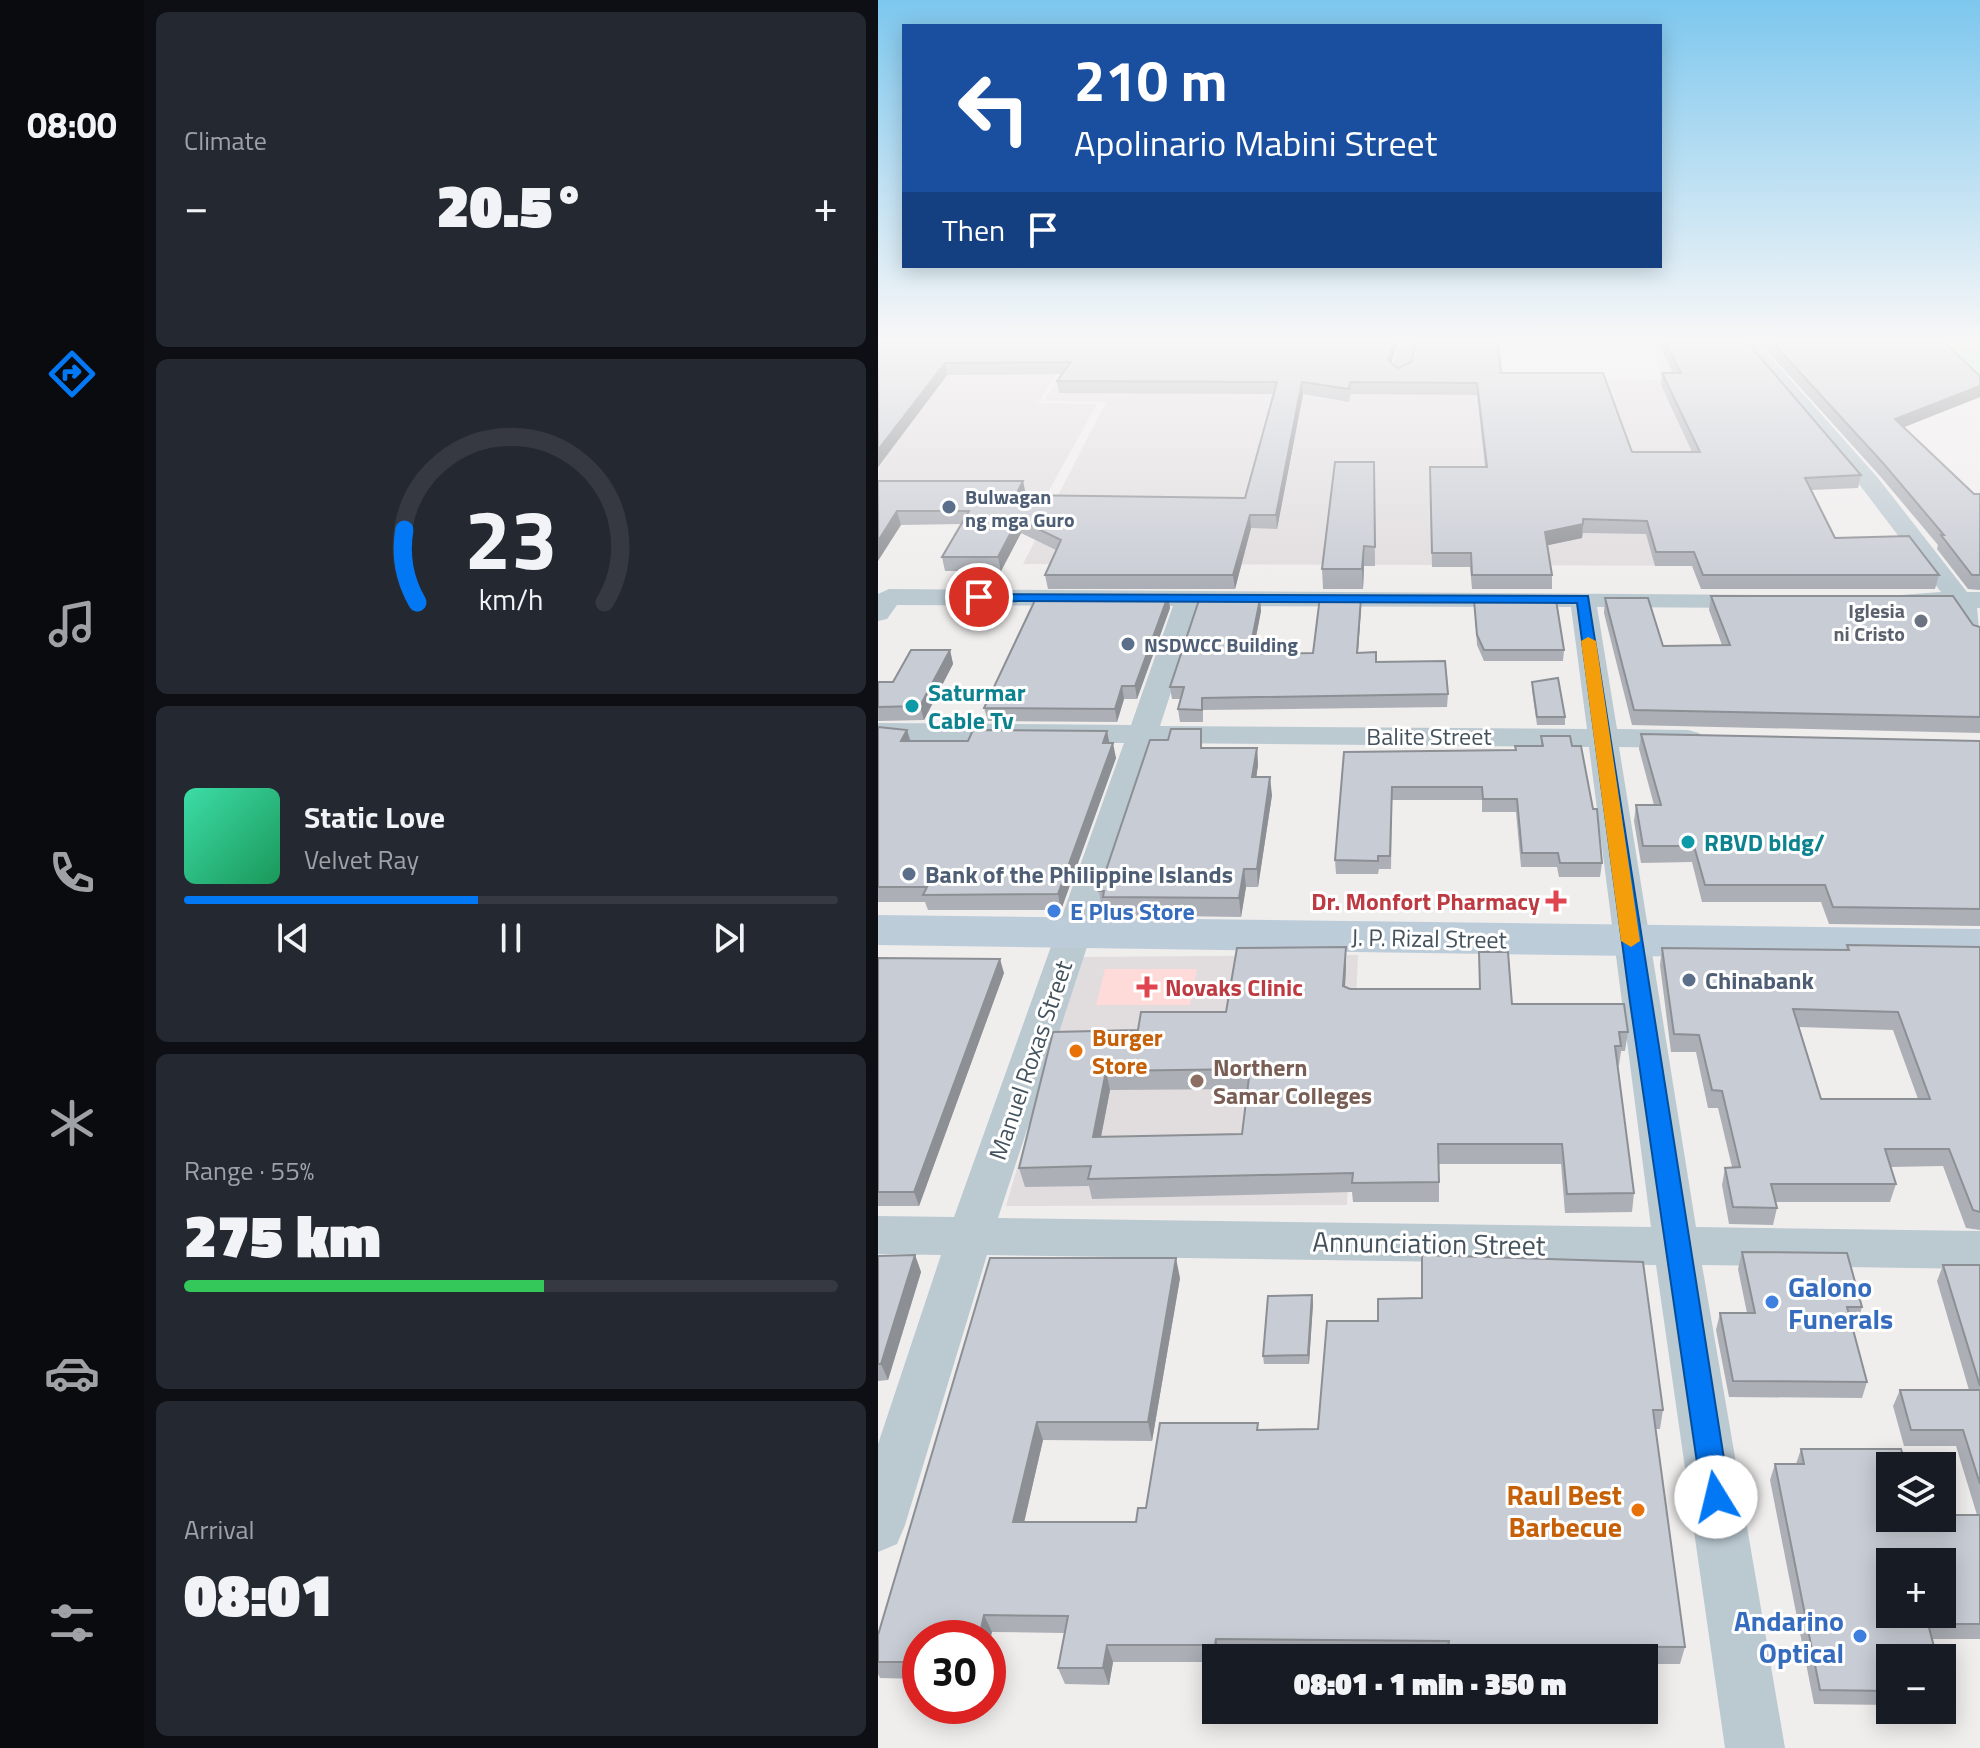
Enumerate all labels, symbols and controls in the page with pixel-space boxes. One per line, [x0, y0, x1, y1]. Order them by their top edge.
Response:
text: 210 m [1074, 38, 1227, 123]
icon: left [942, 56, 1046, 160]
text: 08:00 [27, 97, 117, 152]
text: Apolinario Mabini Street [1074, 115, 1437, 170]
text: Climate [184, 121, 267, 160]
text: 20.5° [437, 159, 585, 250]
text: − [184, 172, 209, 239]
text: + [813, 172, 838, 239]
text: Then [942, 207, 1005, 253]
icon: arrive [1021, 208, 1065, 252]
icon: directions [44, 346, 100, 402]
text: 23 [464, 474, 558, 600]
place label: Bulwagan ng mga Guro [965, 481, 1075, 535]
marker: Bulwagan ng mga Guro [940, 498, 958, 516]
pin [945, 563, 1013, 631]
icon: arrive [957, 575, 1001, 619]
text: km/h [479, 578, 543, 621]
place label: Iglesia ni Cristo [1834, 595, 1905, 649]
icon: music [44, 596, 100, 652]
marker: Iglesia ni Cristo [1912, 612, 1930, 630]
place label: NSDWCC Building [1144, 629, 1298, 660]
marker: NSDWCC Building [1119, 635, 1137, 653]
place label: Saturmar Cable Tv [928, 674, 1026, 738]
marker: Saturmar Cable Tv [903, 697, 921, 715]
street label: Balite Street [1366, 718, 1492, 754]
text: Static Love [304, 794, 445, 840]
place label: RBVD bldg/ [1704, 824, 1825, 860]
marker: RBVD bldg/ [1679, 833, 1697, 851]
text: Velvet Ray [304, 840, 419, 879]
icon: phone [44, 845, 100, 901]
place label: Bank of the Philippine Islands [925, 856, 1233, 892]
marker: Bank of the Philippine Islands [900, 865, 918, 883]
place label: Dr. Monfort Pharmacy [1311, 883, 1540, 919]
marker: Dr. Monfort Pharmacy [1547, 892, 1565, 910]
place label: E Plus Store [1070, 893, 1195, 929]
marker: E Plus Store [1045, 902, 1063, 920]
icon: previous [271, 916, 315, 960]
icon: pause [489, 916, 533, 960]
icon: next [707, 916, 751, 960]
street label: J. P. Rizal Street [1351, 919, 1508, 957]
street label: Manuel Roxas Street [979, 955, 1081, 1165]
place label: Chinabank [1705, 962, 1815, 998]
place label: Novaks Clinic [1165, 969, 1303, 1005]
marker: Chinabank [1680, 971, 1698, 989]
marker: Novaks Clinic [1136, 976, 1158, 998]
place label: Burger Store [1092, 1019, 1163, 1083]
marker: Burger Store [1067, 1042, 1085, 1060]
place label: Northern Samar Colleges [1213, 1049, 1372, 1113]
marker: Northern Samar Colleges [1188, 1072, 1206, 1090]
icon: climate [44, 1095, 100, 1151]
text: Range · 55% [184, 1151, 314, 1190]
text: 275 km [184, 1189, 381, 1280]
street label: Annunciation Street [1312, 1219, 1546, 1267]
place label: Galono Funerals [1788, 1265, 1893, 1340]
marker: Galono Funerals [1763, 1293, 1781, 1311]
icon: car [44, 1345, 100, 1401]
map controls [1876, 1452, 1956, 1724]
button: layers [1876, 1452, 1956, 1532]
position arrow [1674, 1455, 1758, 1539]
place label: Raul Best Barbecue [1507, 1473, 1622, 1548]
marker: Raul Best Barbecue [1629, 1501, 1647, 1519]
text: Arrival [184, 1510, 255, 1549]
text: 08:01 [184, 1548, 333, 1639]
button: + [1876, 1548, 1956, 1628]
icon: filters [44, 1595, 100, 1651]
place label: Andarino Optical [1734, 1599, 1844, 1674]
speed limit sign: 30 [902, 1620, 1006, 1724]
marker: Andarino Optical [1851, 1627, 1869, 1645]
button: − [1876, 1644, 1956, 1724]
text: 08:01 · 1 min · 350 m [1294, 1661, 1566, 1707]

